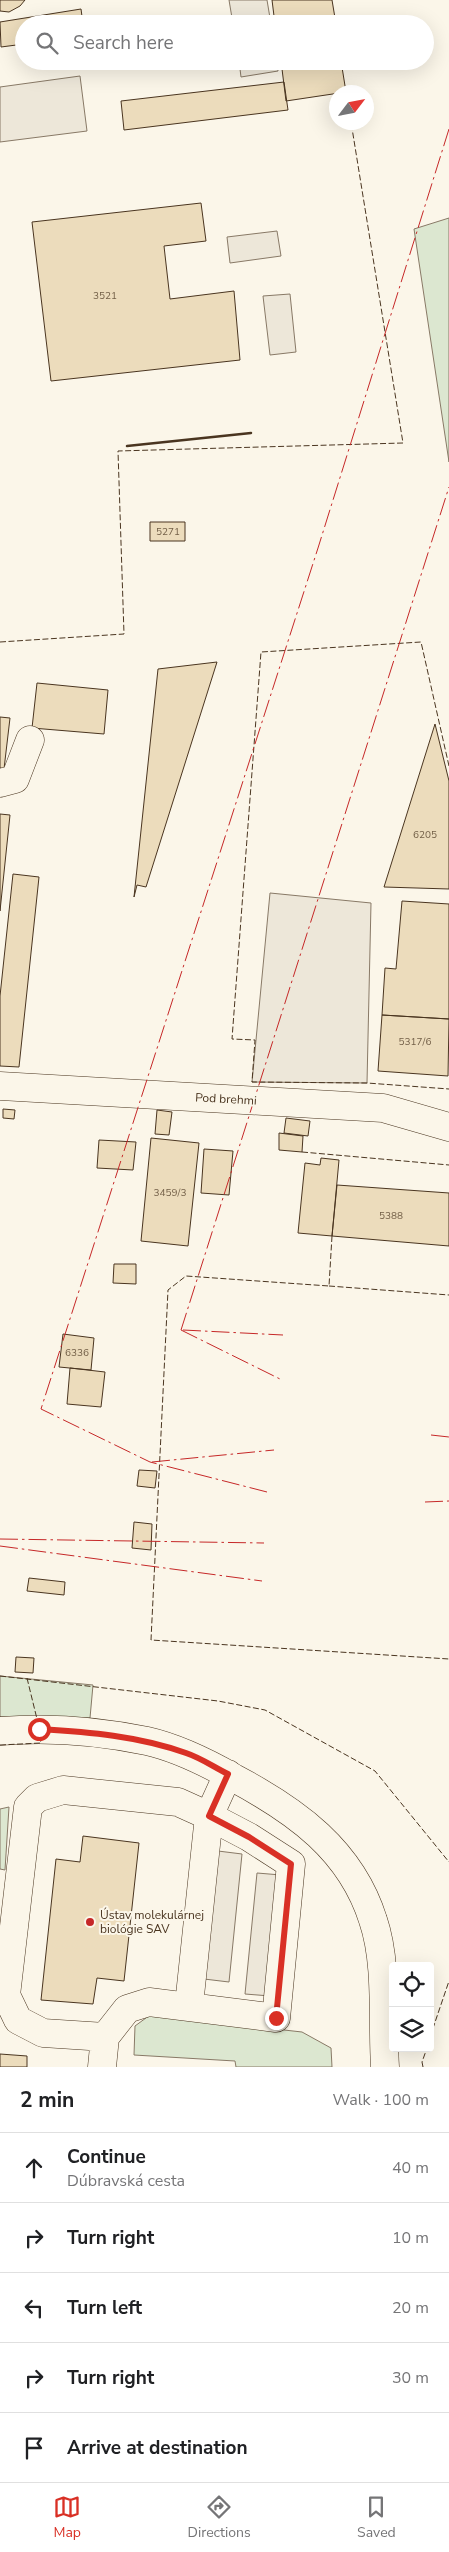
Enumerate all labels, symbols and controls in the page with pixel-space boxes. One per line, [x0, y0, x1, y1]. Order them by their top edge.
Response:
search box [15, 15, 434, 70]
icon: search [33, 29, 61, 57]
text: Search here [73, 30, 174, 56]
north arrow [329, 85, 374, 130]
house number: 3521 [93, 289, 117, 303]
house number: 5271 [156, 525, 180, 539]
house number: 6205 [413, 828, 437, 842]
house number: 5317/6 [399, 1035, 431, 1049]
street label: Pod brehmi [195, 1089, 257, 1109]
house number: 3459/3 [154, 1186, 186, 1200]
house number: 5388 [379, 1209, 403, 1223]
house number: 6336 [65, 1346, 89, 1360]
route start [28, 1718, 51, 1741]
place label: Ústav molekulárnej biológie SAV [100, 1907, 204, 1937]
marker: Ústav molekulárnej biológie SAV [84, 1916, 96, 1928]
map controls [389, 1962, 434, 2052]
button: locate [389, 1962, 434, 2007]
route end [265, 2007, 288, 2030]
button: layers [389, 2007, 434, 2052]
text: 2 min [20, 2086, 74, 2114]
text: Walk · 100 m [333, 2089, 429, 2111]
text: Continue [67, 2144, 146, 2170]
icon: ahead [20, 2154, 48, 2182]
text: 40 m [392, 2157, 429, 2179]
text: Dúbravská cesta [67, 2170, 185, 2192]
icon: right [20, 2224, 48, 2252]
text: Turn right [67, 2225, 154, 2251]
text: 10 m [392, 2227, 429, 2249]
icon: left [20, 2294, 48, 2322]
text: Turn left [67, 2295, 142, 2321]
text: 20 m [392, 2297, 429, 2319]
icon: right [20, 2364, 48, 2392]
text: Turn right [67, 2365, 154, 2391]
text: 30 m [392, 2367, 429, 2389]
icon: arrive [20, 2434, 48, 2462]
text: Arrive at destination [67, 2435, 248, 2461]
tab: Map [53, 2493, 81, 2542]
tab: Directions [188, 2493, 251, 2542]
tab: Saved [357, 2493, 396, 2542]

